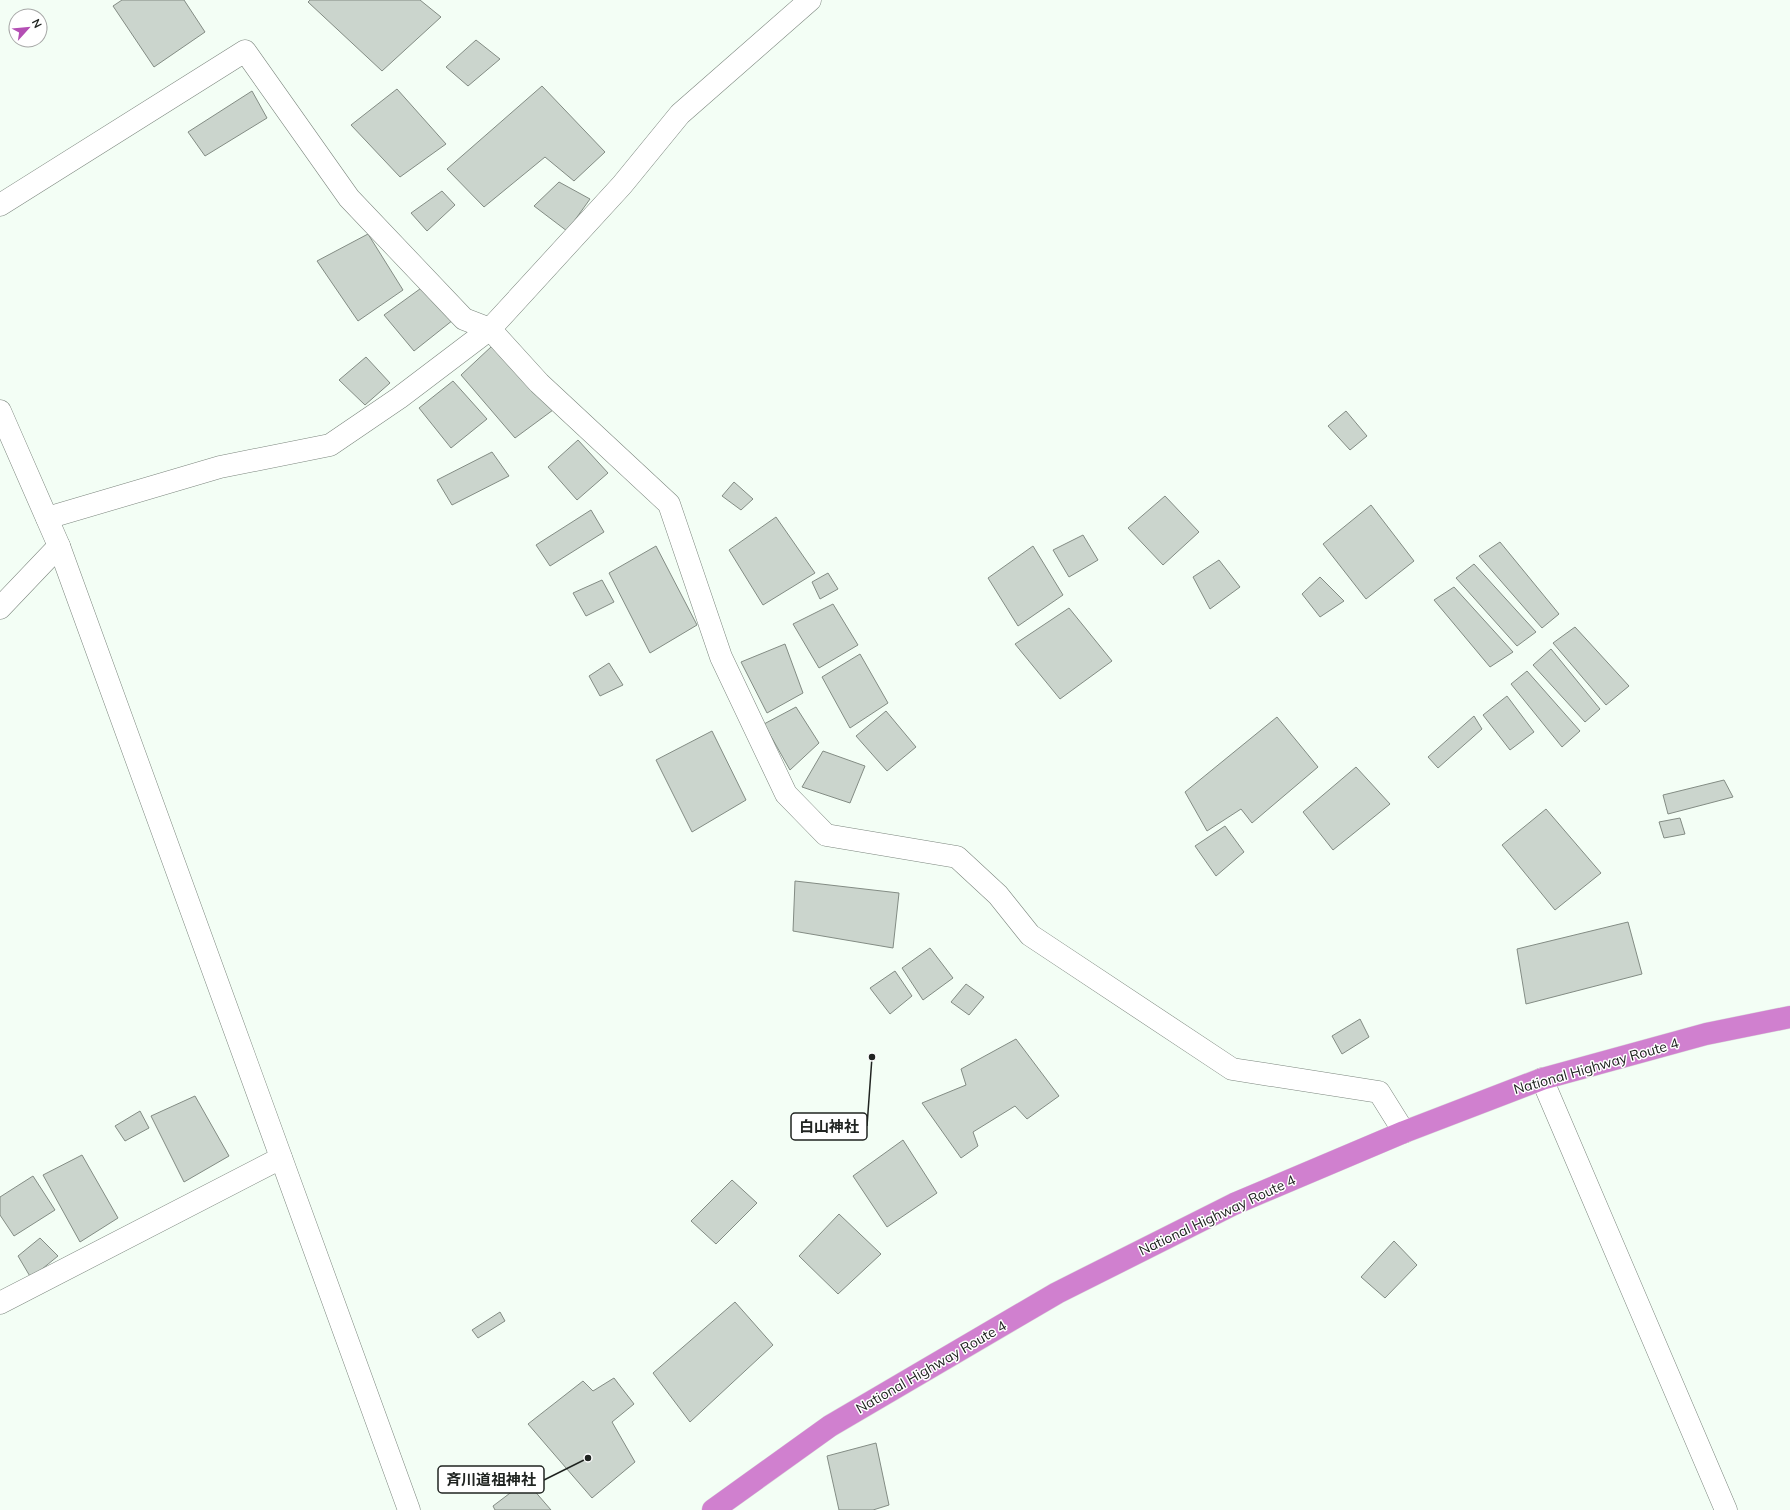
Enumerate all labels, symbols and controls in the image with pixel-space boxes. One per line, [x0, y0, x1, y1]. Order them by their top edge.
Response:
north arrow [8, 8, 48, 48]
text: N [29, 17, 45, 30]
street label: National Highway Route 4 [1511, 1034, 1681, 1098]
callout: 白山神社 [791, 1113, 867, 1140]
text: 白山神社 [799, 1117, 859, 1136]
street label: National Highway Route 4 [1136, 1170, 1299, 1259]
street label: National Highway Route 4 [853, 1316, 1010, 1418]
callout: 斉川道祖神社 [438, 1466, 544, 1493]
text: 斉川道祖神社 [446, 1470, 536, 1489]

